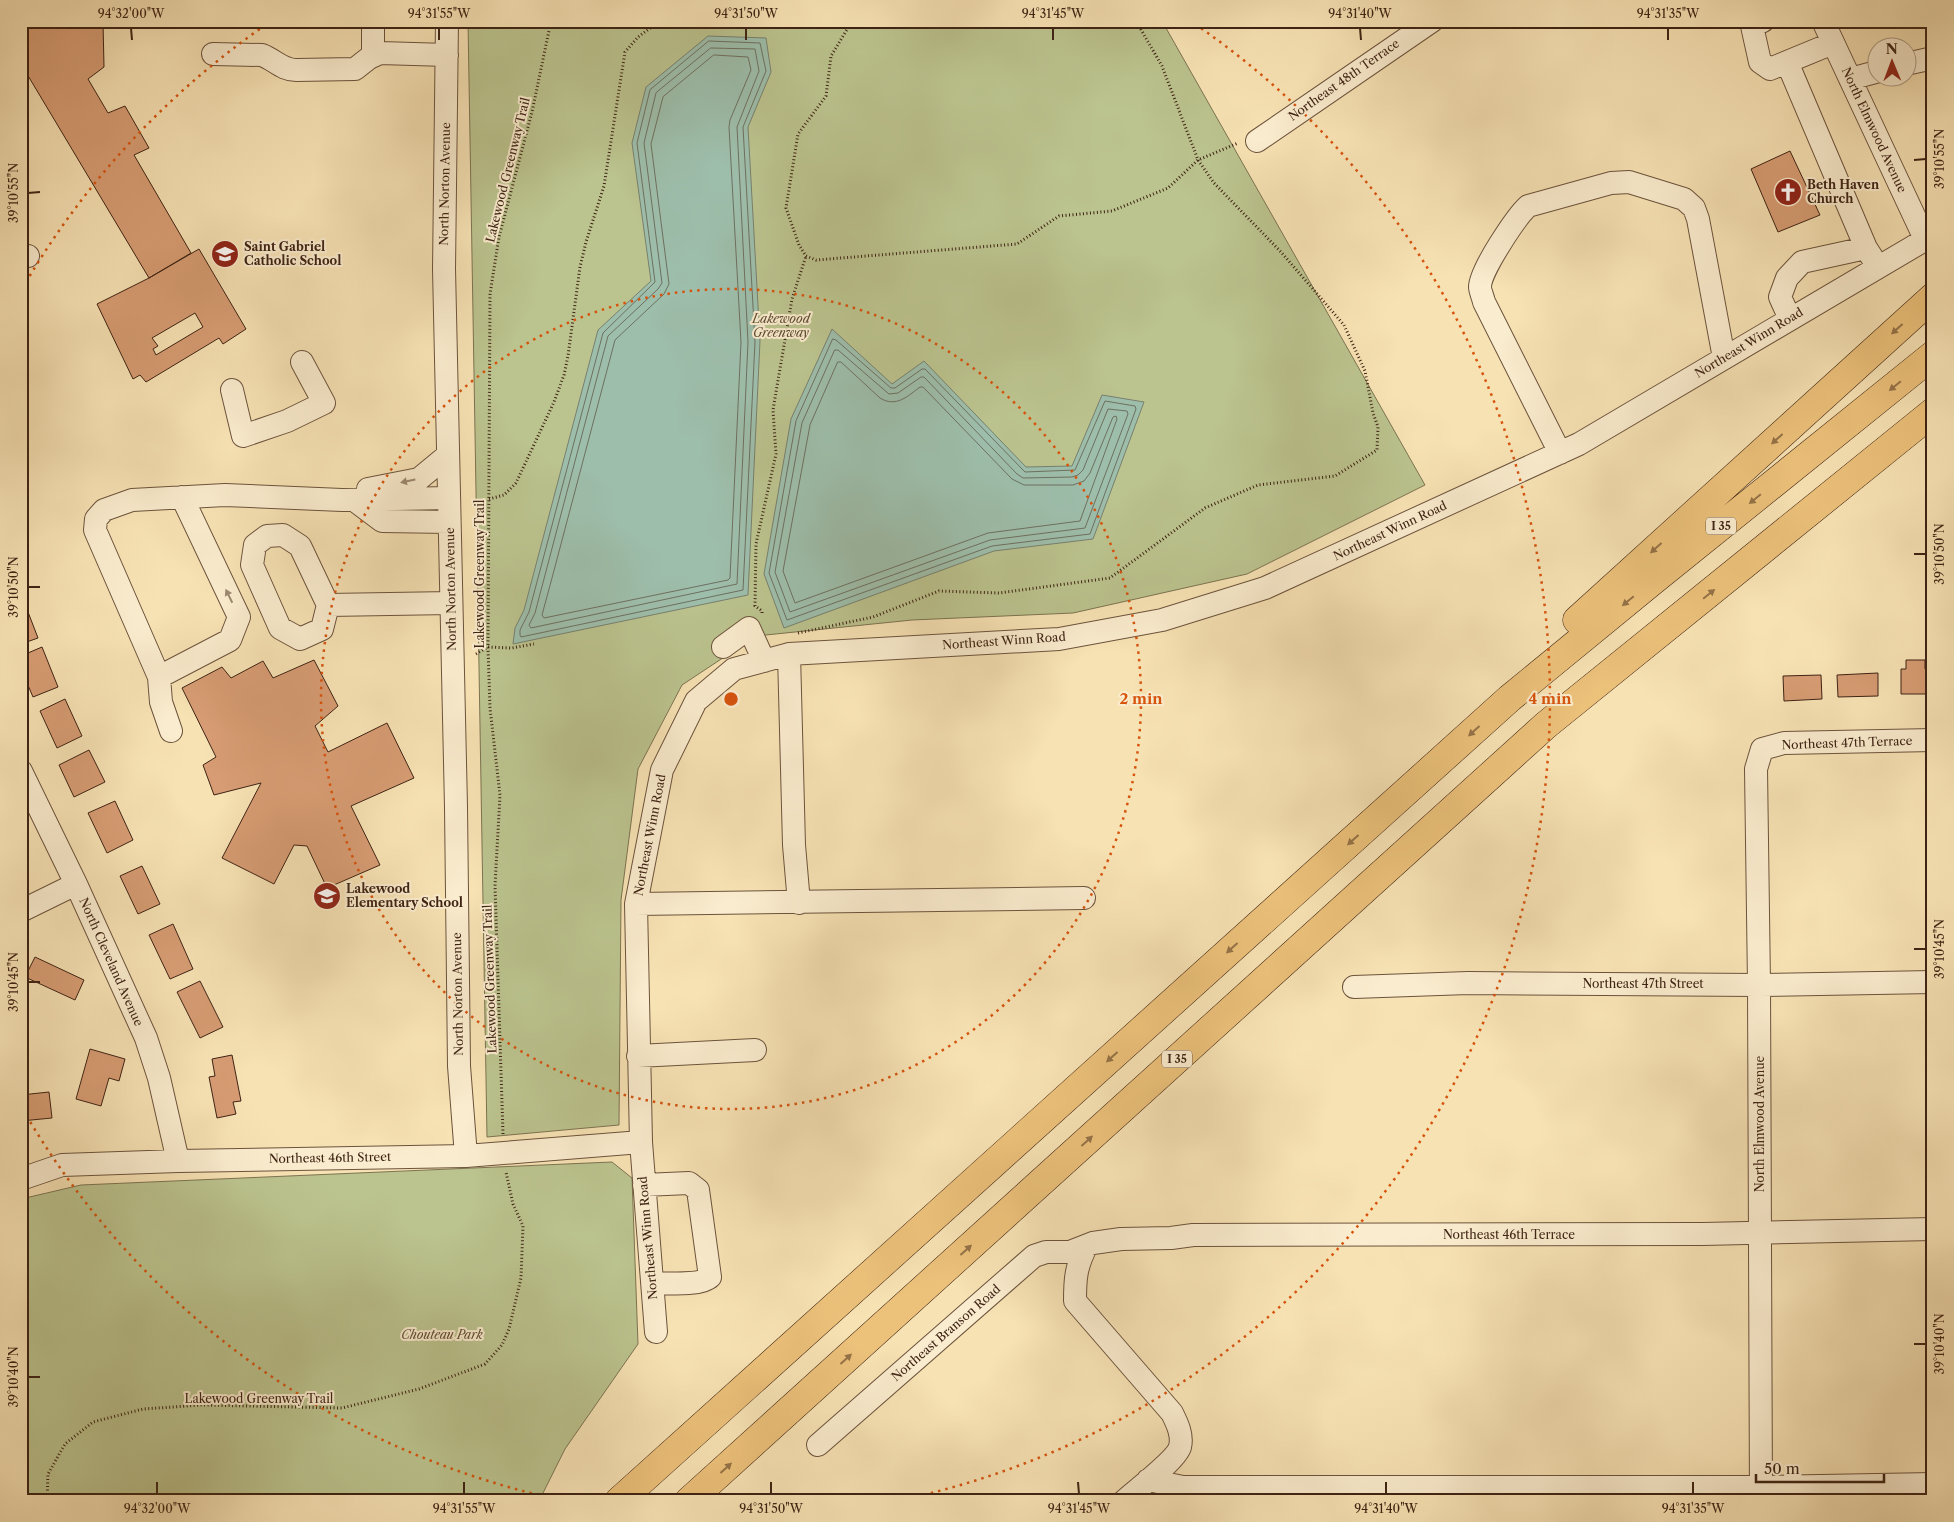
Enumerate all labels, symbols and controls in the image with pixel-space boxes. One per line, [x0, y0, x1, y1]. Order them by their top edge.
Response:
text: 94°32'00"W [98, 6, 165, 21]
text: 94°31'55"W [408, 6, 471, 21]
text: 94°31'50"W [714, 6, 779, 21]
text: 94°31'45"W [1022, 6, 1085, 21]
text: 94°31'40"W [1328, 6, 1393, 21]
text: 94°31'35"W [1637, 6, 1700, 21]
street label: Northeast 48th Terrace [1285, 35, 1402, 124]
north arrow [1866, 38, 1916, 88]
text: N [1886, 40, 1898, 58]
street label: North Elmwood Avenue [1839, 65, 1910, 195]
street label: Lakewood Greenway Trail [482, 95, 533, 244]
street label: North Norton Avenue [436, 122, 453, 246]
text: 39°10'55"N [1932, 129, 1947, 189]
text: 39°10'55"N [6, 163, 21, 223]
church icon: Beth Haven Church [1773, 177, 1803, 207]
place label: Beth Haven Church [1807, 177, 1880, 206]
school or university icon: Saint Gabriel Catholic School [210, 239, 240, 269]
place label: Saint Gabriel Catholic School [244, 239, 341, 268]
street label: Northeast Winn Road [1692, 304, 1806, 381]
park label: Lakewood Greenway [751, 311, 812, 340]
one-way arrow [1890, 324, 1903, 335]
one-way arrow [1889, 380, 1902, 391]
one-way arrow [1771, 433, 1783, 445]
one-way arrow [401, 477, 416, 485]
one-way arrow [1748, 493, 1761, 504]
street label: Northeast Winn Road [1331, 497, 1450, 563]
street label: Lakewood Greenway Trail [472, 499, 487, 648]
road number: I 35 [1706, 518, 1736, 534]
text: 39°10'50"N [1932, 523, 1947, 585]
street label: North Norton Avenue [442, 527, 459, 651]
one-way arrow [1651, 542, 1663, 554]
text: 39°10'50"N [6, 556, 21, 618]
one-way arrow [225, 588, 233, 603]
one-way arrow [1702, 589, 1716, 599]
one-way arrow [1622, 595, 1634, 606]
street label: Northeast Winn Road [942, 629, 1067, 652]
text: 2 min [1119, 689, 1163, 708]
text: 4 min [1528, 689, 1572, 708]
centre of rings [722, 690, 740, 708]
one-way arrow [1469, 725, 1481, 737]
street label: Northeast 47th Terrace [1781, 733, 1913, 752]
street label: Northeast Winn Road [630, 772, 669, 897]
one-way arrow [1348, 834, 1360, 846]
school or university icon: Lakewood Elementary School [312, 881, 342, 911]
place label: Lakewood Elementary School [346, 881, 463, 910]
street label: North Cleveland Avenue [76, 895, 147, 1029]
street label: Lakewood Greenway Trail [479, 904, 500, 1054]
text: 39°10'45"N [1932, 919, 1947, 979]
street label: North Norton Avenue [449, 932, 466, 1056]
one-way arrow [1226, 943, 1239, 954]
text: 39°10'45"N [6, 952, 21, 1012]
street label: Northeast 47th Street [1582, 976, 1704, 991]
road number: I 35 [1162, 1050, 1192, 1068]
one-way arrow [1106, 1051, 1118, 1063]
street label: North Elmwood Avenue [1752, 1055, 1767, 1192]
one-way arrow [1080, 1135, 1092, 1147]
street label: Northeast 46th Street [269, 1149, 392, 1166]
street label: Northeast Winn Road [635, 1175, 660, 1300]
street label: Northeast 46th Terrace [1443, 1227, 1575, 1242]
one-way arrow [960, 1244, 972, 1256]
street label: Northeast Branson Road [888, 1281, 1004, 1384]
text: 39°10'40"N [1932, 1313, 1947, 1375]
park label: Chouteau Park [401, 1327, 484, 1342]
text: 39°10'40"N [6, 1346, 21, 1408]
one-way arrow [840, 1353, 852, 1365]
street label: Lakewood Greenway Trail [185, 1391, 334, 1406]
scale bar [1756, 1452, 1884, 1484]
text: 50 m [1764, 1459, 1800, 1478]
one-way arrow [719, 1462, 731, 1474]
text: 94°32'00"W [124, 1501, 191, 1516]
text: 94°31'55"W [433, 1501, 496, 1516]
text: 94°31'50"W [739, 1501, 804, 1516]
text: 94°31'45"W [1048, 1501, 1111, 1516]
text: 94°31'40"W [1354, 1501, 1419, 1516]
text: 94°31'35"W [1662, 1501, 1725, 1516]

